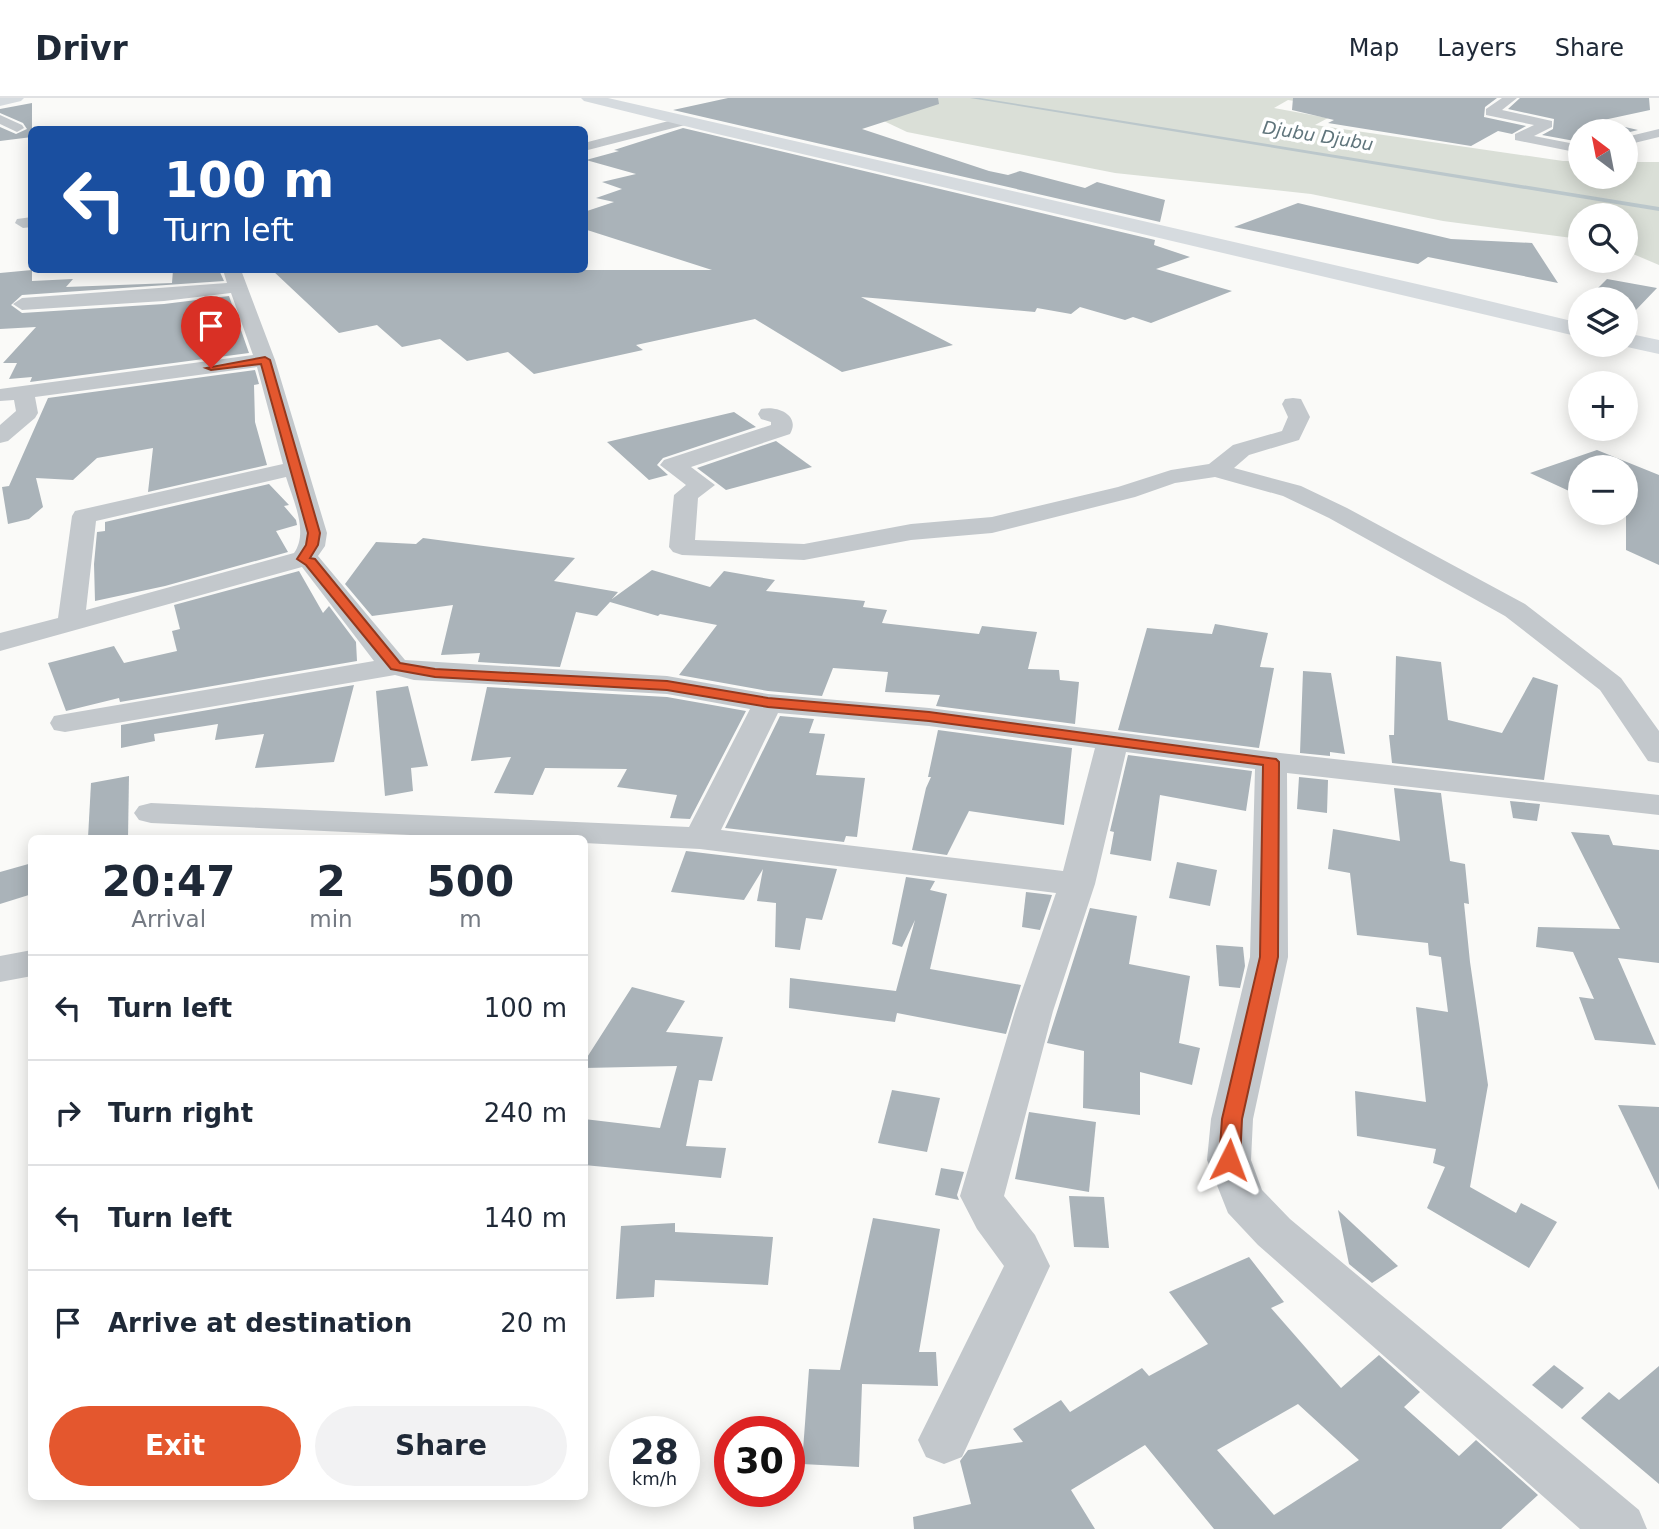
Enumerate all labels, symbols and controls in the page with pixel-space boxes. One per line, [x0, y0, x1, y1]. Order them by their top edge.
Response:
text: Drivr [35, 29, 128, 68]
text: Map [1349, 34, 1399, 62]
text: Layers [1437, 34, 1517, 62]
text: Share [1555, 34, 1624, 62]
water label: Djubu Djubu [1261, 116, 1375, 155]
north arrow [1568, 119, 1638, 189]
map controls [1568, 119, 1638, 525]
text: 100 m [164, 152, 334, 209]
icon: left [49, 154, 140, 245]
button: search [1568, 203, 1638, 273]
text: Turn left [164, 211, 294, 249]
button: layers [1568, 287, 1638, 357]
pin [181, 296, 241, 368]
icon: arrive [192, 307, 230, 345]
button: + [1568, 371, 1638, 441]
button: − [1568, 455, 1638, 525]
text: 20:47 [102, 857, 236, 906]
text: 2 [316, 857, 346, 906]
text: 500 [427, 857, 514, 906]
text: Arrival [131, 906, 206, 932]
text: min [309, 906, 353, 932]
text: m [459, 906, 482, 932]
icon: left [49, 989, 87, 1027]
text: Turn left [108, 993, 232, 1023]
text: 100 m [484, 993, 567, 1023]
icon: right [49, 1094, 87, 1132]
text: Turn right [108, 1098, 253, 1128]
text: 240 m [484, 1098, 567, 1128]
position arrow [1192, 1123, 1266, 1197]
icon: left [49, 1199, 87, 1237]
text: Turn left [108, 1203, 232, 1233]
text: 140 m [484, 1203, 567, 1233]
icon: arrive [49, 1304, 87, 1342]
text: Arrive at destination [108, 1308, 412, 1338]
text: 20 m [500, 1308, 567, 1338]
button: Exit [49, 1406, 301, 1486]
button: Share [315, 1406, 567, 1486]
speed limit sign: 30 [714, 1416, 805, 1507]
text: 28 [630, 1432, 679, 1472]
text: km/h [632, 1468, 677, 1489]

